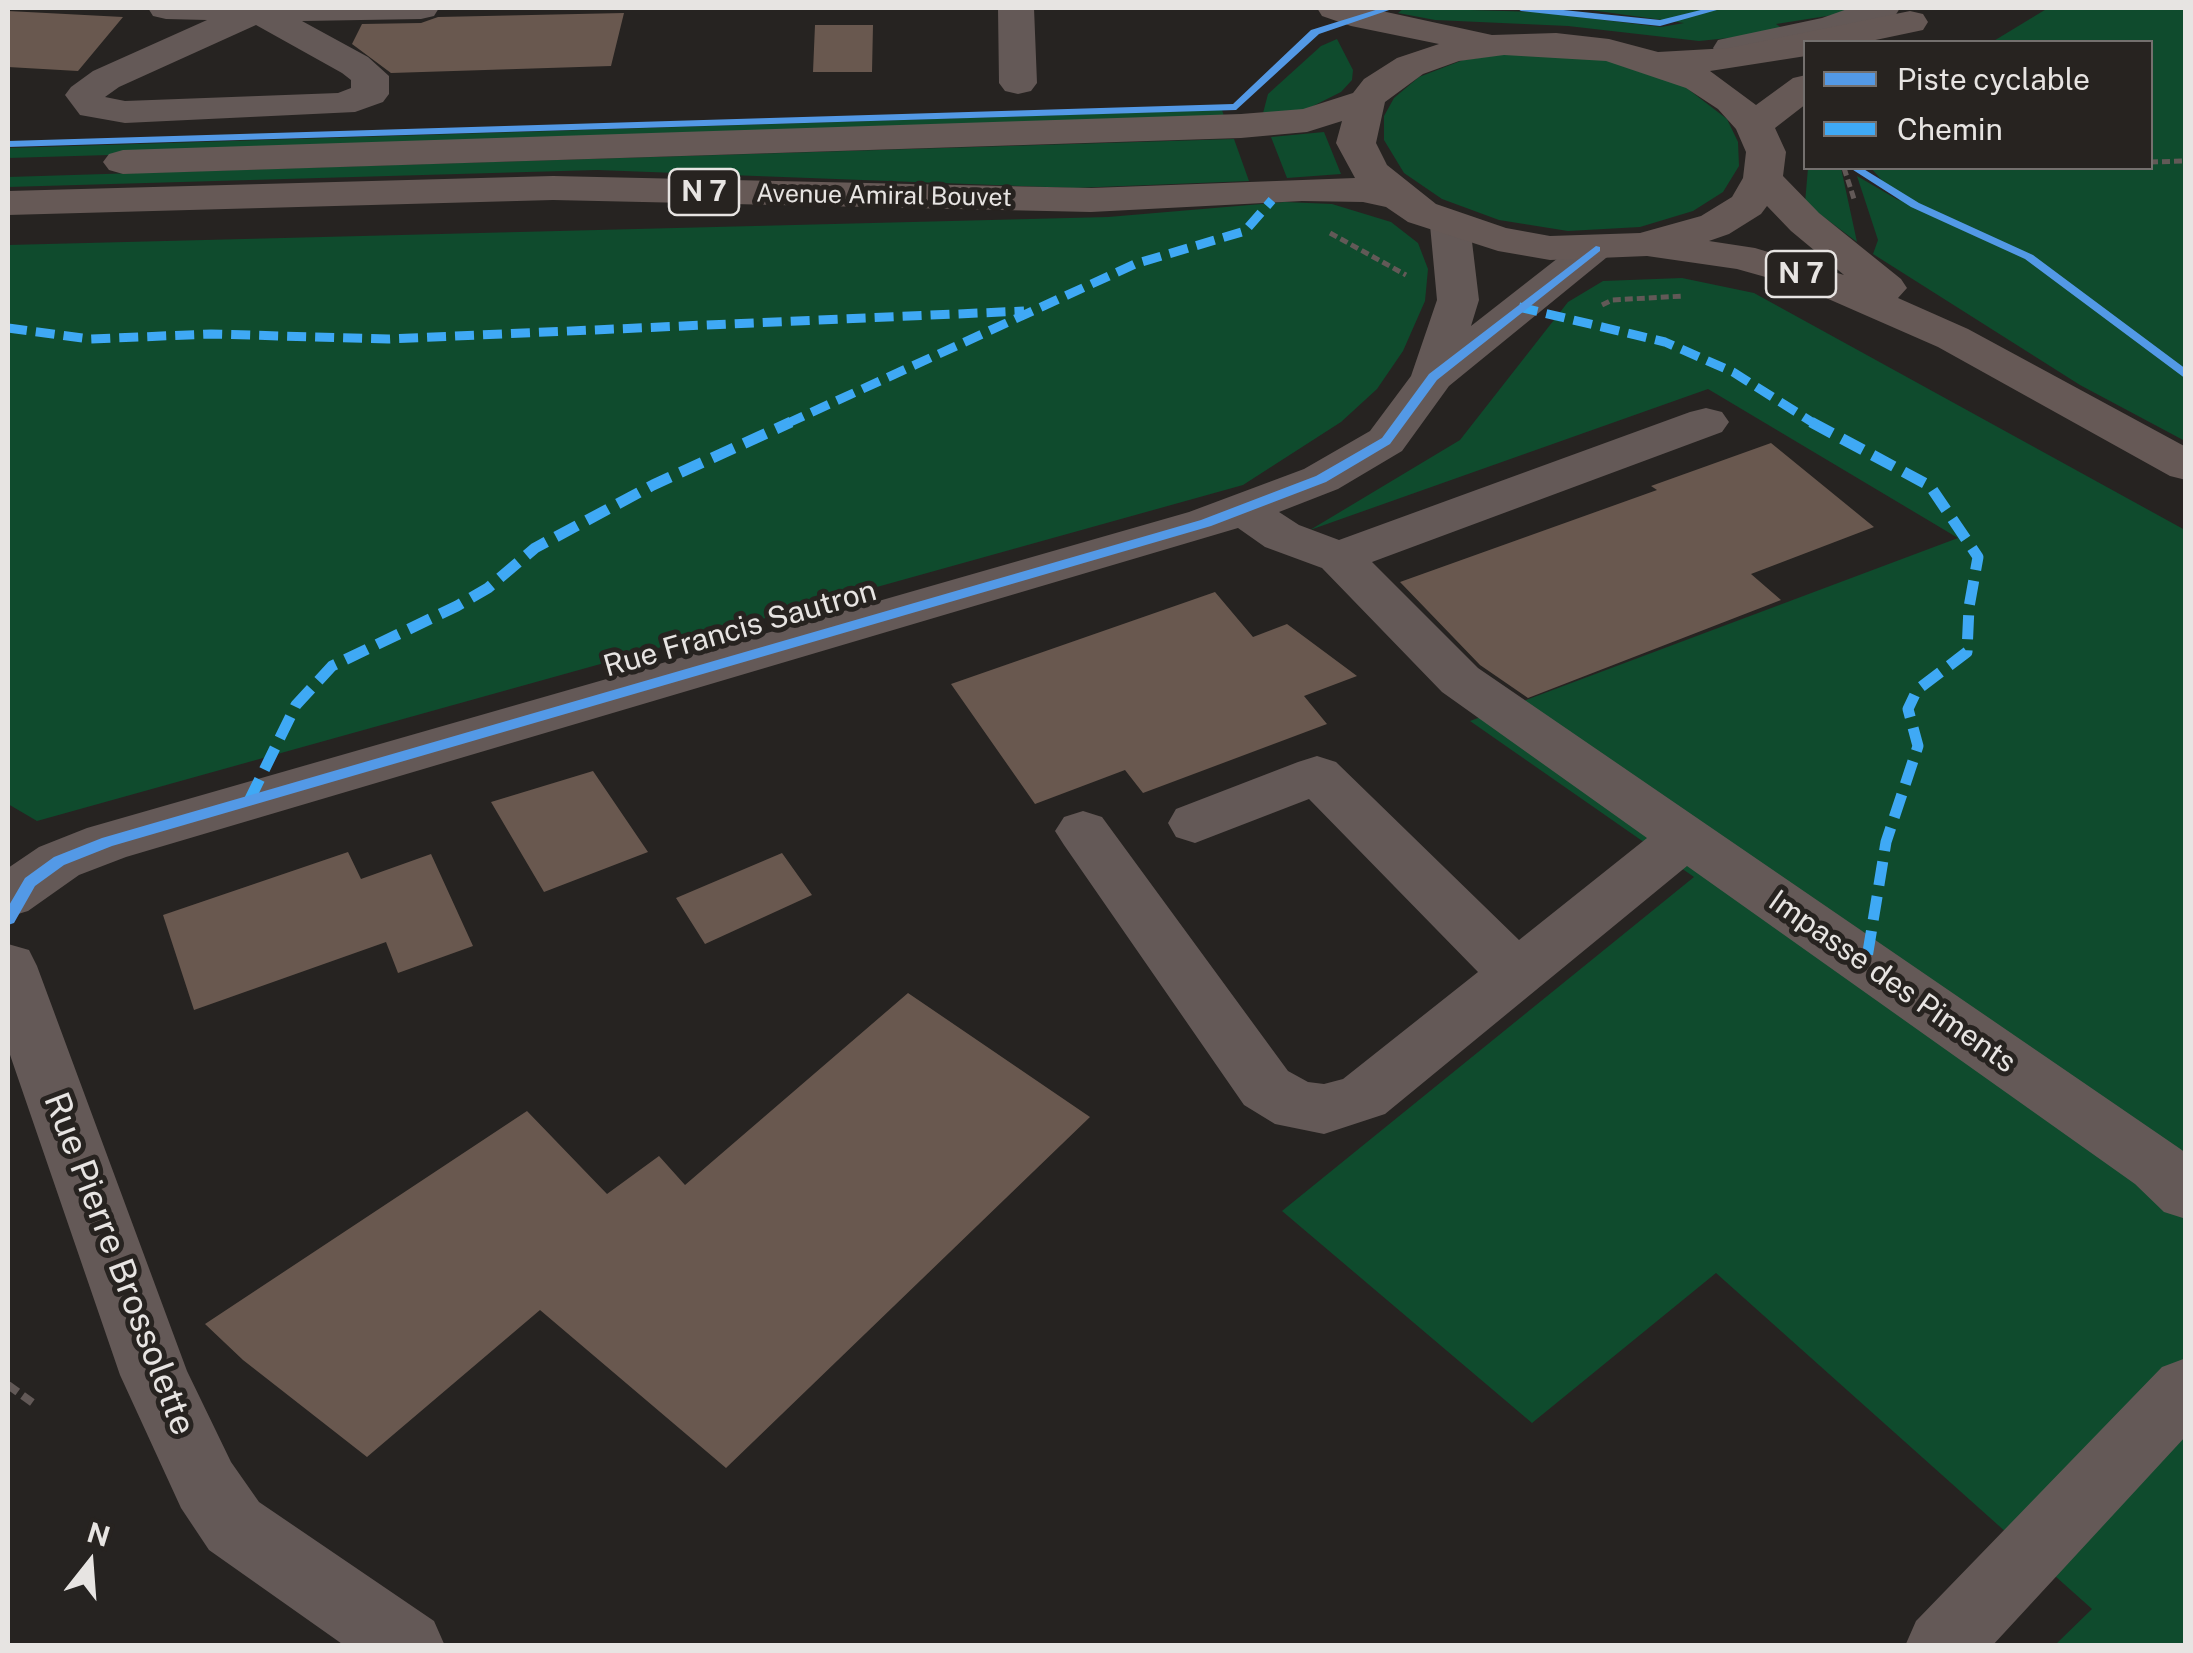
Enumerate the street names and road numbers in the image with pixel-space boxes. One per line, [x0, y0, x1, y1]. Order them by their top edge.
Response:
road number: N 7 [669, 169, 739, 215]
street label: Avenue Amiral Bouvet [756, 179, 1012, 213]
road number: N 7 [1766, 251, 1836, 297]
street label: Rue Francis Sautron [599, 573, 881, 685]
street label: Impasse des Piments [1761, 883, 2023, 1081]
street label: Rue Pierre Brossolette [34, 1087, 204, 1441]

